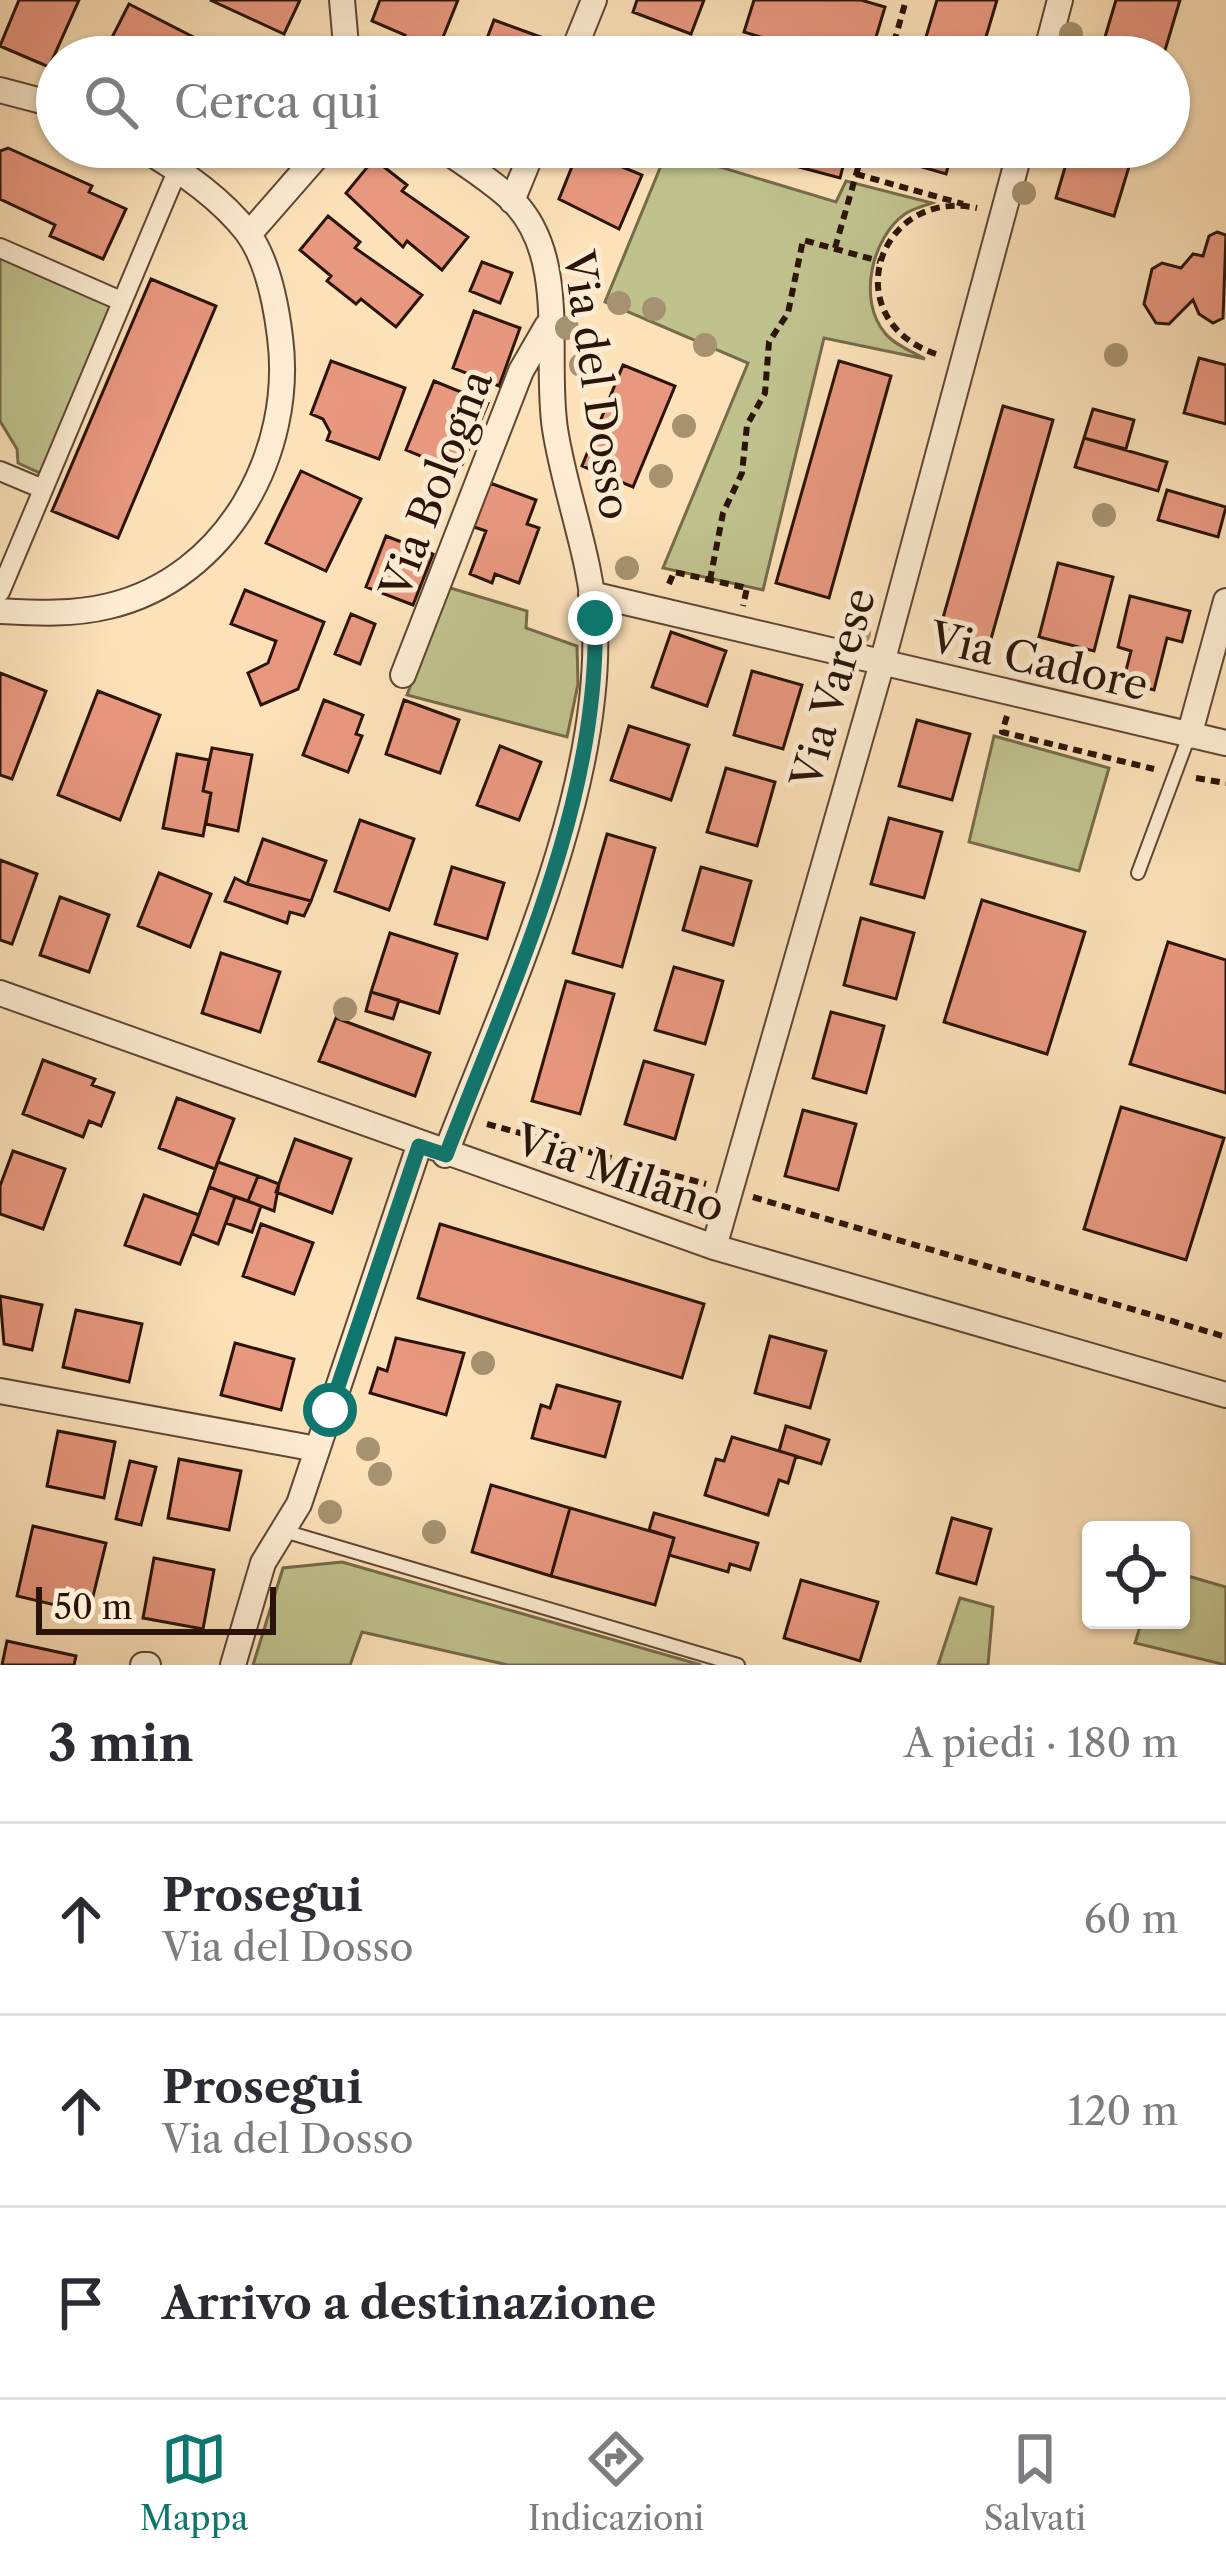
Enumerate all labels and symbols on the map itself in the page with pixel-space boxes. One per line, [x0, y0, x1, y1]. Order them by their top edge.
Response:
street label: Via del Dosso [552, 246, 642, 523]
street label: Via Bologna [368, 362, 504, 606]
street label: Via Varese [779, 582, 886, 795]
route end [568, 591, 622, 645]
street label: Via Cadore [924, 610, 1153, 711]
street label: Via Milano [508, 1113, 731, 1233]
route start [303, 1383, 357, 1437]
scale bar [36, 1581, 276, 1634]

